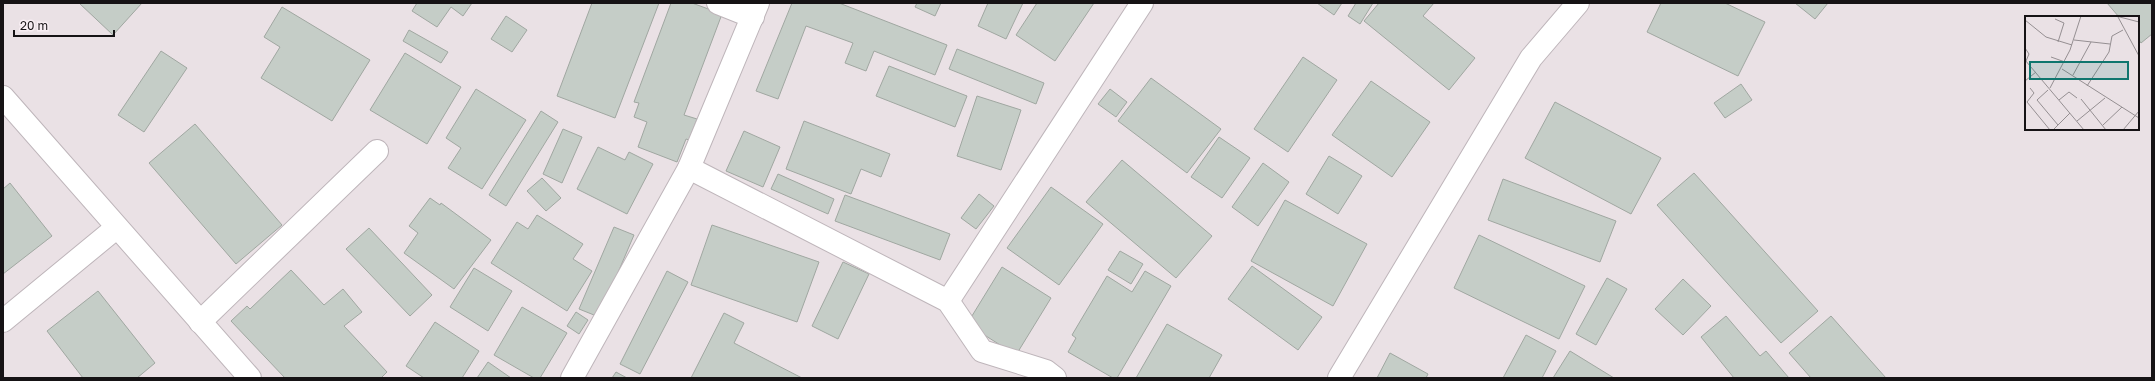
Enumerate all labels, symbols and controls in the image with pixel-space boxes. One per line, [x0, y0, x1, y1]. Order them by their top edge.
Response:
scale bar [14, 12, 114, 38]
inset map [2025, 16, 2139, 130]
text: 20 m [20, 18, 48, 33]

